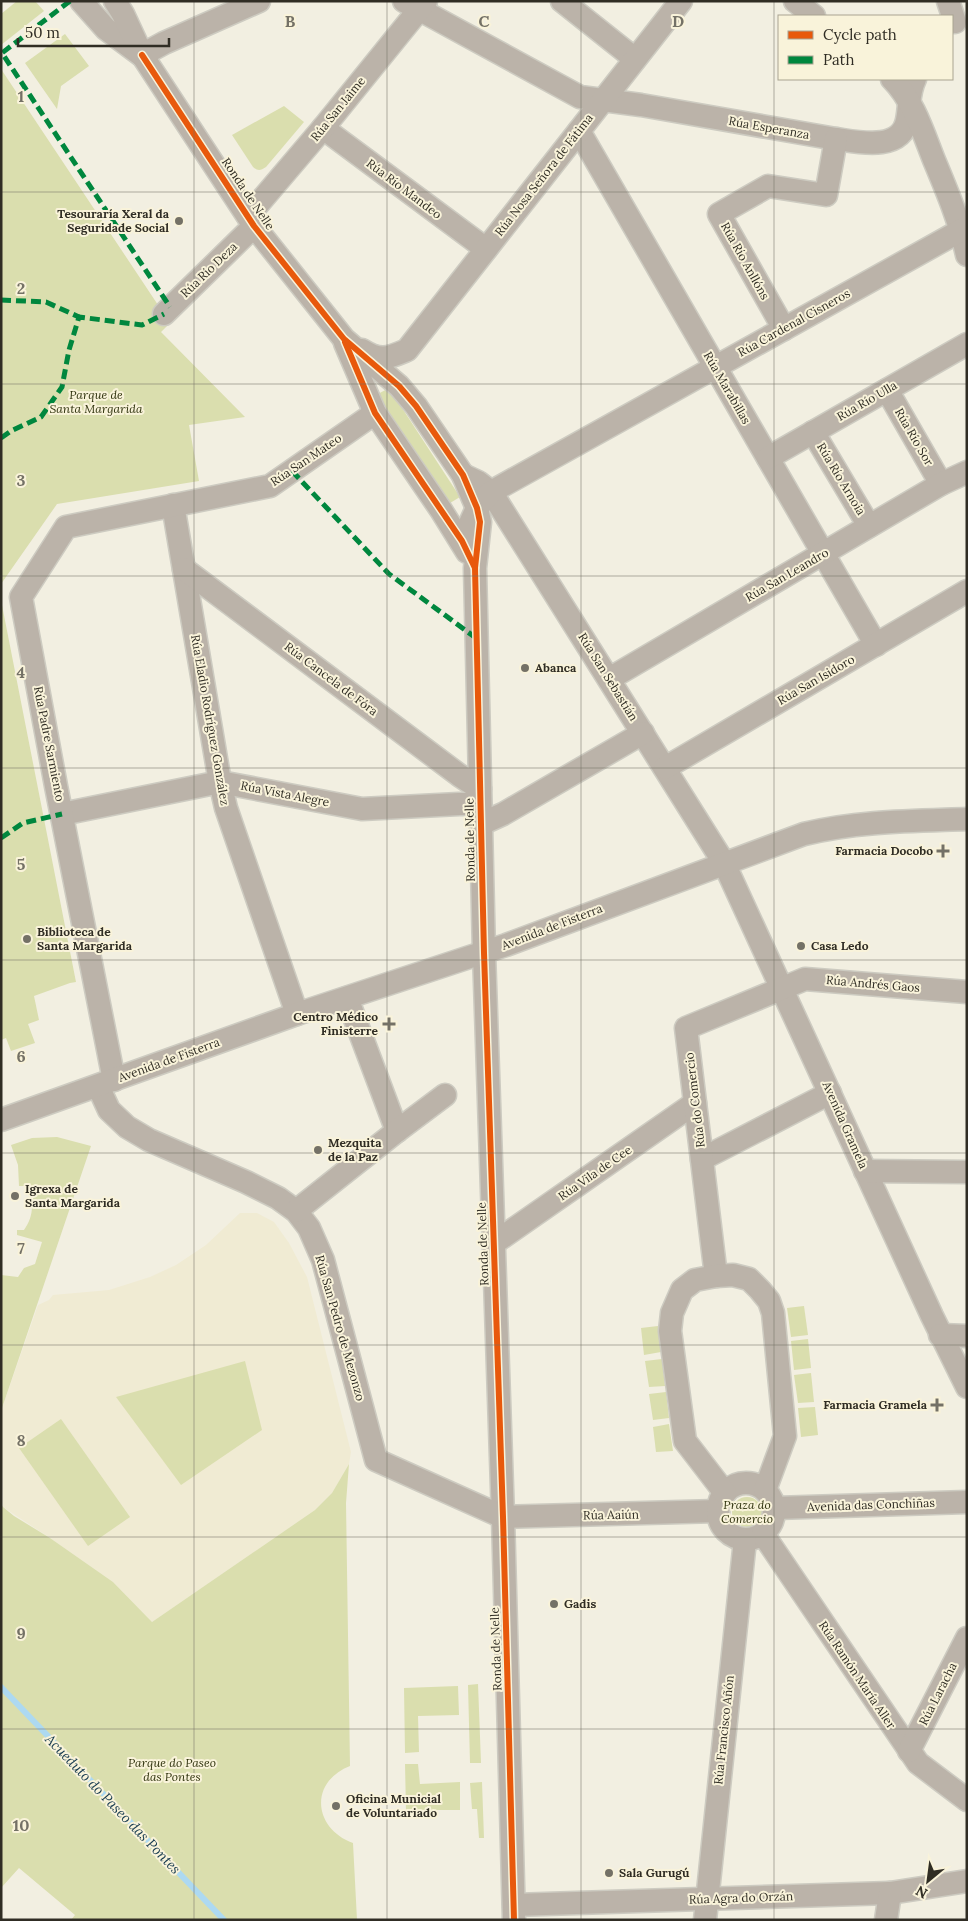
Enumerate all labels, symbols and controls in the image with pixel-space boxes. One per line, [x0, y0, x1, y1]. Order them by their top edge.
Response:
text: B [285, 11, 296, 31]
text: C [478, 11, 490, 31]
text: D [672, 11, 684, 31]
scale bar [18, 15, 169, 47]
legend [778, 15, 953, 80]
text: 50 m [25, 23, 60, 42]
text: Cycle path [823, 25, 897, 44]
text: Path [823, 50, 854, 69]
street label: Rúa San Jaime [307, 73, 368, 144]
text: 1 [18, 86, 24, 106]
street label: Rúa Nosa Señora de Fátima [491, 111, 596, 239]
street label: Rúa Esperanza [728, 113, 811, 142]
street label: Ronda de Nelle [219, 155, 278, 233]
street label: Rúa Río Mandeo [364, 155, 445, 222]
place label: Tesouraría Xeral da Seguridade Social [57, 206, 170, 235]
marker: Tesouraría Xeral da Seguridade Social [173, 215, 185, 227]
street label: Rúa Río Anllóns [718, 219, 773, 303]
street label: Rúa Río Deza [177, 239, 240, 300]
text: 2 [17, 278, 25, 298]
street label: Rúa Cardenal Cisneros [735, 285, 853, 360]
street label: Rúa Marabillas [701, 349, 754, 427]
street label: Rúa Río Ulla [834, 377, 899, 424]
park label: Parque de Santa Margarida [49, 387, 143, 416]
street label: Rúa Río Sor [892, 405, 937, 469]
street label: Rúa San Mateo [267, 430, 344, 489]
street label: Rúa Río Arnoia [814, 440, 869, 518]
text: 3 [17, 470, 26, 490]
street label: Rúa San Leandro [742, 545, 831, 604]
street label: Rúa San Sebastián [575, 630, 642, 724]
street label: Rúa Eladio Rodríguez González [188, 633, 233, 806]
street label: Rúa Cancela de Fóra [282, 639, 381, 719]
street label: Rúa San Isidoro [774, 651, 857, 708]
place label: Abanca [535, 660, 577, 675]
text: 4 [17, 662, 26, 682]
marker: Abanca [519, 662, 531, 674]
street label: Rúa Padre Sarmiento [31, 685, 68, 803]
street label: Rúa Vista Alegre [239, 778, 331, 810]
street label: Ronda de Nelle [461, 798, 478, 882]
place label: Farmacia Docobo [835, 843, 933, 858]
marker: Farmacia Docobo [937, 845, 949, 857]
text: 5 [17, 854, 26, 874]
street label: Avenida de Fisterra [498, 900, 604, 953]
place label: Biblioteca de Santa Margarida [37, 924, 133, 953]
marker: Biblioteca de Santa Margarida [21, 933, 33, 945]
place label: Casa Ledo [811, 938, 869, 953]
marker: Casa Ledo [795, 940, 807, 952]
street label: Rúa Andrés Gaos [825, 972, 921, 995]
place label: Centro Médico Finisterre [293, 1009, 379, 1038]
marker: Centro Médico Finisterre [382, 1017, 396, 1031]
street label: Avenida de Fisterra [115, 1034, 222, 1085]
text: 6 [16, 1046, 26, 1066]
street label: Rúa do Comercio [681, 1052, 708, 1149]
street label: Avenida Gramela [819, 1078, 871, 1171]
place label: Mezquita de la Paz [328, 1135, 382, 1164]
street label: Rúa Vila de Cee [555, 1142, 635, 1203]
marker: Mezquita de la Paz [312, 1144, 324, 1156]
place label: Igrexa de Santa Margarida [25, 1181, 121, 1210]
marker: Igrexa de Santa Margarida [9, 1190, 21, 1202]
street label: Ronda de Nelle [474, 1201, 491, 1286]
text: 7 [17, 1238, 25, 1258]
street label: Rúa San Pedro de Mezonzo [312, 1253, 369, 1403]
place label: Farmacia Gramela [823, 1397, 928, 1412]
marker: Farmacia Gramela [931, 1399, 943, 1411]
text: 8 [16, 1430, 26, 1450]
street label: Avenida das Conchiñas [806, 1495, 935, 1514]
park label: Praza do Comercio [721, 1497, 773, 1526]
street label: Rúa Aaiún [583, 1507, 639, 1522]
place label: Gadis [564, 1596, 596, 1611]
marker: Gadis [548, 1598, 560, 1610]
street label: Ronda de Nelle [487, 1606, 504, 1691]
street label: Rúa Ramón María Aller [816, 1618, 900, 1732]
text: 9 [16, 1623, 26, 1643]
street label: Rúa Laracha [915, 1660, 960, 1728]
street label: Rúa Francisco Añón [710, 1674, 737, 1785]
water label: Acueduto do Paseo das Pontes [41, 1730, 185, 1878]
park label: Parque do Paseo das Pontes [128, 1755, 216, 1784]
place label: Oficina Municial de Voluntariado [346, 1791, 441, 1820]
marker: Oficina Municial de Voluntariado [330, 1800, 342, 1812]
text: 10 [13, 1815, 29, 1835]
north arrow [903, 1856, 953, 1906]
place label: Sala Gurugú [619, 1865, 690, 1880]
marker: Sala Gurugú [603, 1867, 615, 1879]
text: N [912, 1882, 931, 1903]
street label: Rúa Agra do Orzán [689, 1888, 793, 1907]

